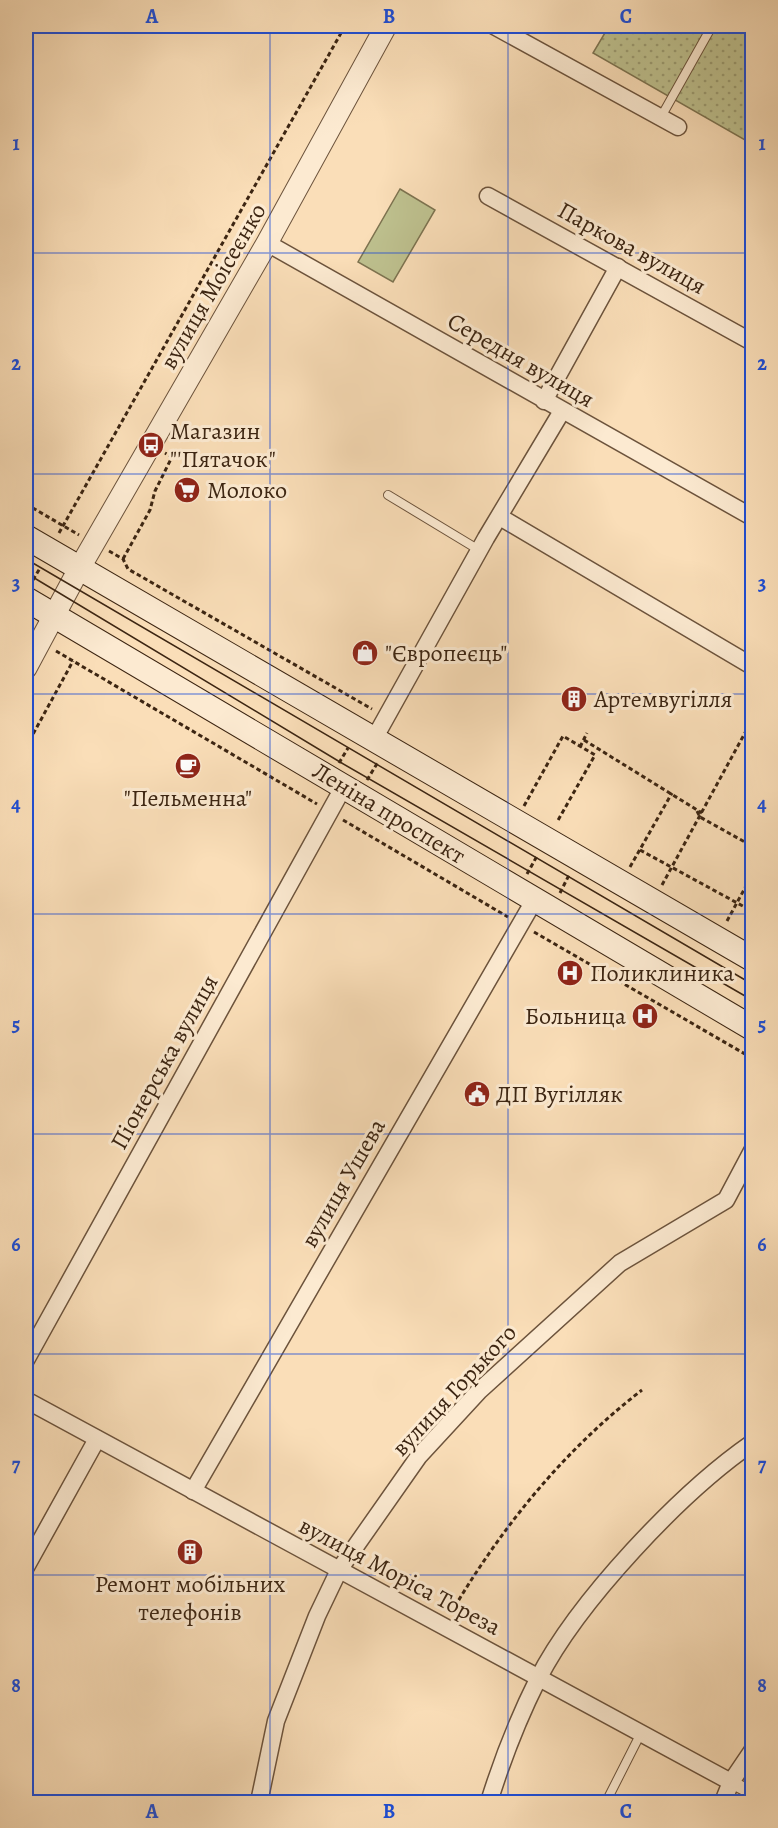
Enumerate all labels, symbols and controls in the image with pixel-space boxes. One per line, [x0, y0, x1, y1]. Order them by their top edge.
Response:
text: A [145, 3, 159, 30]
text: B [383, 3, 395, 30]
text: C [620, 3, 632, 30]
text: 1 [12, 130, 20, 157]
text: 1 [758, 130, 766, 157]
street label: Паркова вулиця [552, 194, 712, 302]
street label: вулиця Моісеєнко [152, 197, 274, 375]
street label: Середня вулиця [442, 305, 600, 415]
text: 2 [11, 350, 21, 377]
text: 2 [757, 350, 767, 377]
place label: Магазин "'Пятачок" [170, 415, 276, 475]
bus stop icon: Магазин "'Пятачок" [136, 430, 166, 460]
place label: Молоко [207, 474, 287, 506]
supermarket icon: Молоко [172, 475, 202, 505]
text: 3 [12, 570, 20, 597]
text: 3 [758, 570, 766, 597]
place label: "Європеєць" [385, 637, 508, 669]
shop icon: "Європеєць" [350, 638, 380, 668]
place label: Артемвугілля [593, 683, 732, 715]
building icon: Артемвугілля [559, 684, 589, 714]
cafe icon: "Пельменна" [173, 751, 203, 781]
street label: Леніна проспект [307, 755, 472, 871]
place label: "Пельменна" [124, 782, 252, 814]
text: 4 [11, 791, 21, 818]
text: 4 [757, 791, 767, 818]
place label: Поликлиника [590, 957, 734, 989]
hospital icon: Поликлиника [555, 958, 585, 988]
street label: Піонерська вулиця [103, 969, 225, 1155]
place label: Больница [525, 1000, 626, 1032]
hospital icon: Больница [630, 1001, 660, 1031]
text: 5 [12, 1011, 20, 1038]
text: 5 [758, 1011, 766, 1038]
place label: ДП Вугілляк [496, 1078, 623, 1110]
public building icon: ДП Вугілляк [462, 1079, 492, 1109]
street label: вулиця Ушева [293, 1113, 393, 1253]
text: 6 [11, 1231, 21, 1258]
text: 6 [757, 1231, 767, 1258]
street label: вулиця Горького [384, 1317, 524, 1463]
text: 7 [12, 1451, 21, 1478]
text: 7 [758, 1451, 767, 1478]
street label: вулиця Моріса Тореза [294, 1509, 506, 1643]
building icon: Ремонт мобільних телефонів [175, 1537, 205, 1567]
place label: Ремонт мобільних телефонів [95, 1568, 285, 1628]
text: 8 [11, 1672, 21, 1699]
text: 8 [757, 1672, 767, 1699]
text: A [145, 1798, 159, 1825]
text: B [383, 1798, 395, 1825]
text: C [620, 1798, 632, 1825]

